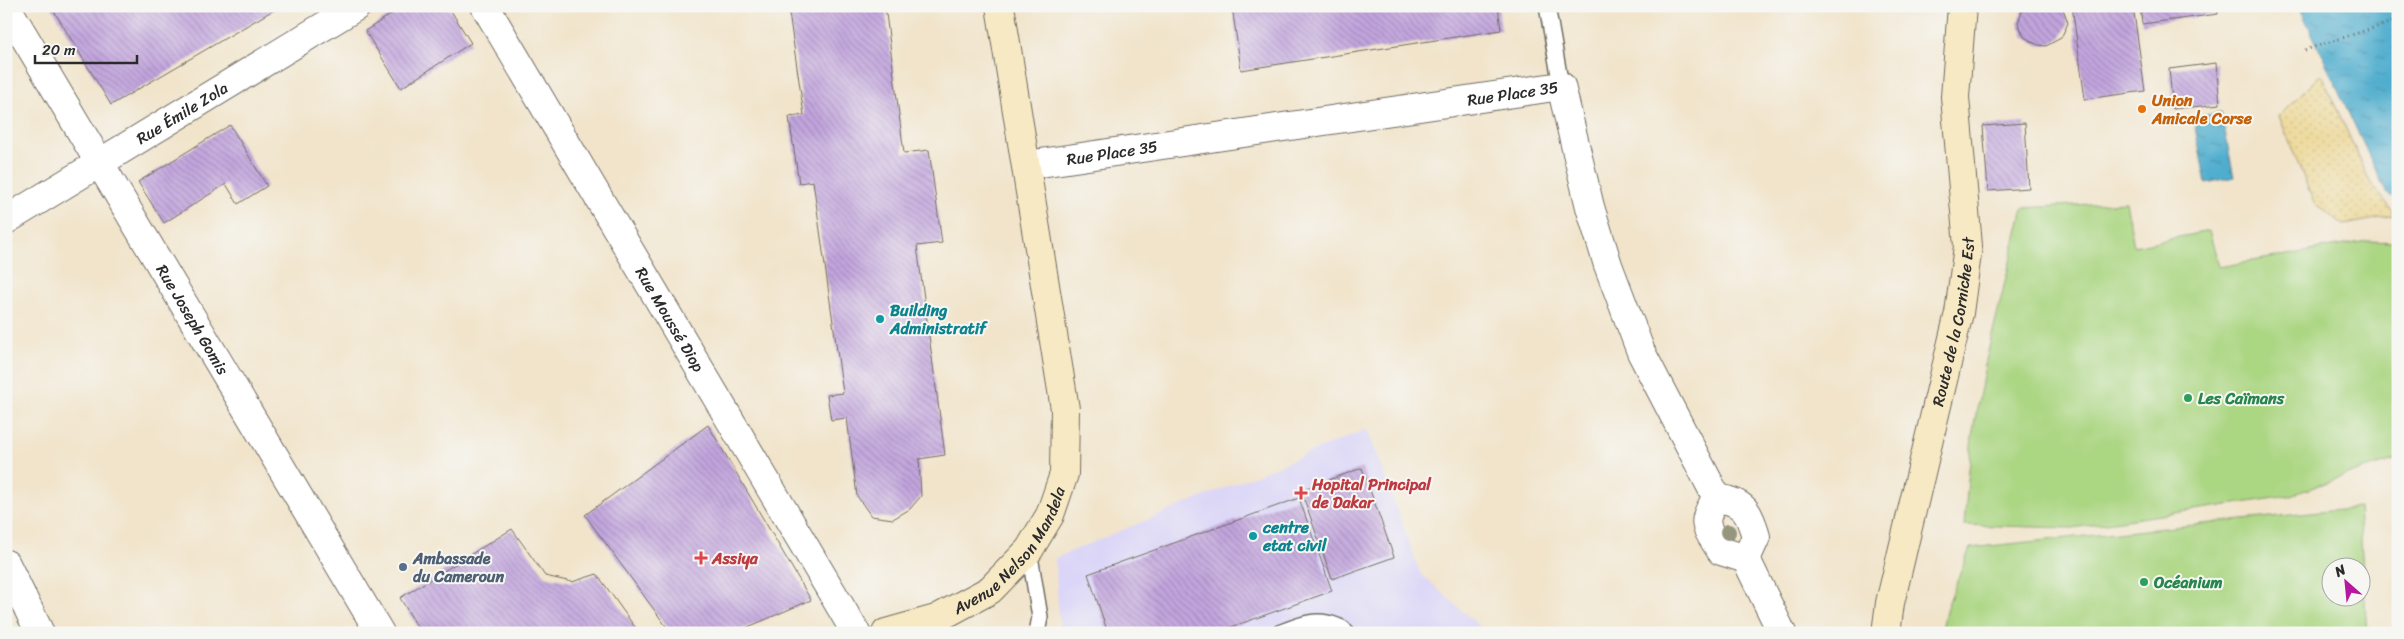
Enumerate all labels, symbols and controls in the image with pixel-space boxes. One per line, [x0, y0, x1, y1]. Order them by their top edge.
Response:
scale bar [35, 32, 138, 64]
text: 20 m [42, 37, 76, 63]
street label: Rue Place 35 [1465, 72, 1560, 114]
street label: Rue Émile Zola [130, 73, 234, 152]
place label: Union Amicale Corse [2151, 86, 2253, 133]
marker: Union Amicale Corse [2136, 103, 2148, 115]
street label: Rue Place 35 [1065, 131, 1160, 173]
street label: Route de la Corniche Est [1923, 235, 1983, 409]
street label: Rue Joseph Gomis [149, 258, 238, 381]
street label: Rue Moussé Diop [628, 261, 713, 378]
place label: Building Administratif [889, 296, 988, 343]
marker: Building Administratif [874, 313, 886, 325]
place label: Les Caïmans [2198, 384, 2285, 413]
marker: Les Caïmans [2182, 392, 2194, 404]
place label: Hopital Principal de Dakar [1311, 470, 1432, 517]
street label: Avenue Nelson Mandela [947, 482, 1074, 622]
marker: Hopital Principal de Dakar [1294, 486, 1308, 500]
place label: centre etat civil [1262, 513, 1328, 560]
marker: centre etat civil [1247, 530, 1259, 542]
place label: Ambassade du Cameroun [412, 544, 504, 591]
place label: Assiya [711, 544, 759, 573]
marker: Assiya [694, 551, 708, 565]
north arrow [2322, 556, 2372, 606]
text: N [2329, 557, 2351, 585]
marker: Ambassade du Cameroun [397, 561, 409, 573]
place label: Océanium [2153, 568, 2223, 597]
marker: Océanium [2138, 576, 2150, 588]

